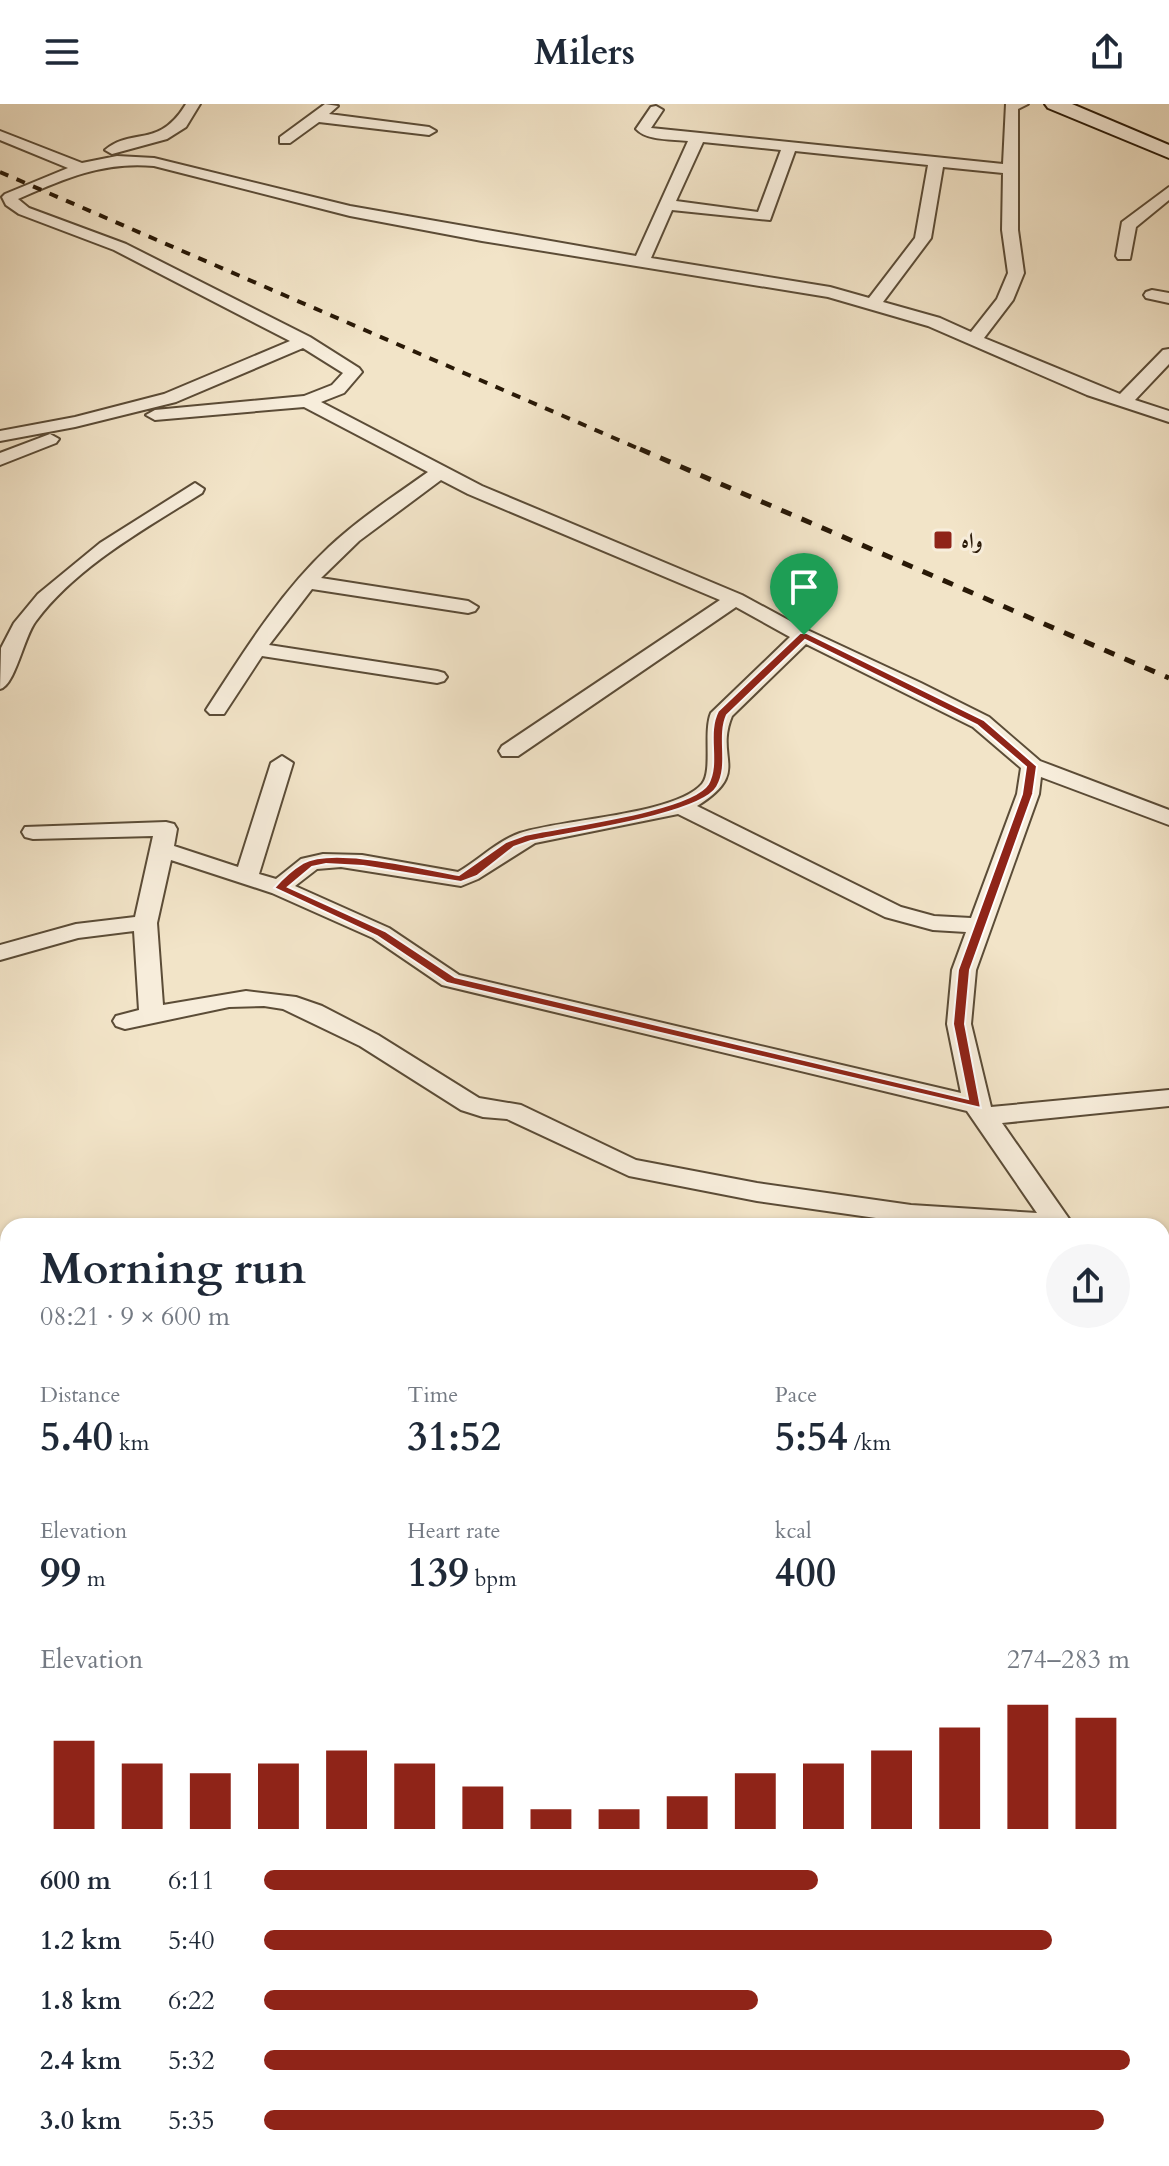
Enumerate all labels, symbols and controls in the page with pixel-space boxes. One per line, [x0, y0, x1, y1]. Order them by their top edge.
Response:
text: Milers [534, 28, 635, 77]
icon: menu [40, 30, 84, 74]
icon: share [1085, 30, 1129, 74]
place label: واہ [961, 526, 983, 556]
marker: واہ [932, 529, 954, 551]
pin [770, 553, 838, 635]
icon: arrive [782, 565, 826, 609]
text: Morning run [40, 1239, 306, 1299]
button: share [1046, 1244, 1130, 1328]
text: 08:21 · 9 × 600 m [40, 1299, 230, 1334]
text: Distance [40, 1380, 120, 1410]
text: Time [407, 1380, 458, 1410]
text: Pace [775, 1380, 817, 1410]
text: 5.40 [40, 1410, 113, 1465]
text: 31:52 [407, 1410, 501, 1465]
text: 5:54 [775, 1410, 848, 1465]
text: km [113, 1428, 149, 1458]
text: /km [848, 1428, 891, 1458]
text: Elevation [40, 1516, 127, 1546]
text: Heart rate [407, 1516, 501, 1546]
text: kcal [775, 1516, 812, 1546]
text: 99 [40, 1546, 81, 1601]
text: 139 [407, 1546, 469, 1601]
text: 400 [775, 1546, 836, 1601]
text: m [81, 1564, 106, 1594]
text: bpm [469, 1564, 517, 1594]
text: Elevation [40, 1642, 143, 1677]
text: 274–283 m [1007, 1642, 1130, 1677]
text: 600 m [40, 1863, 111, 1898]
text: 6:11 [168, 1863, 215, 1898]
text: 1.2 km [40, 1923, 121, 1958]
text: 5:40 [168, 1923, 215, 1958]
text: 1.8 km [40, 1983, 121, 2018]
text: 6:22 [168, 1983, 215, 2018]
text: 2.4 km [40, 2043, 121, 2078]
text: 5:32 [168, 2043, 215, 2078]
text: 3.0 km [40, 2103, 121, 2138]
text: 5:35 [168, 2103, 215, 2138]

